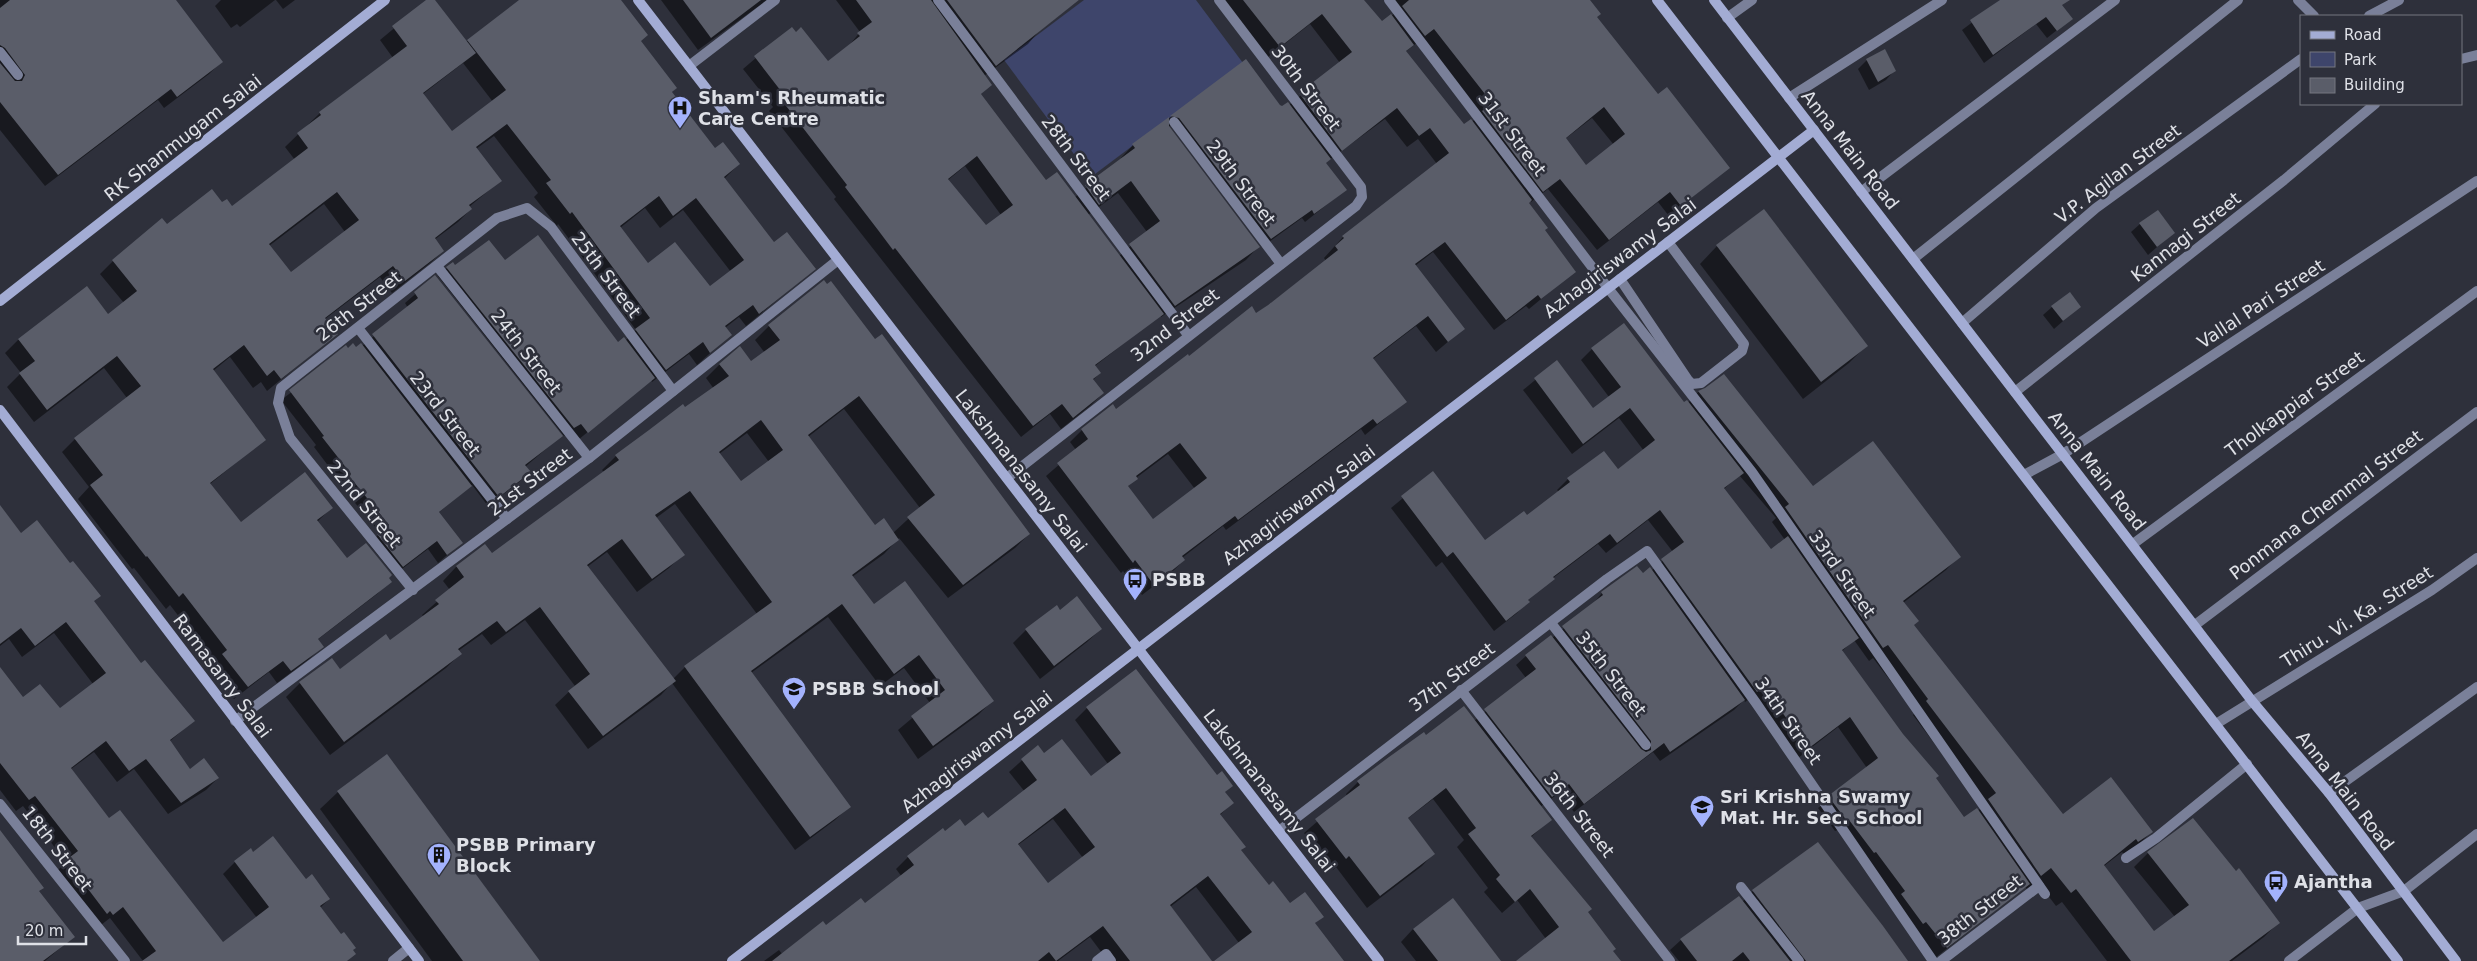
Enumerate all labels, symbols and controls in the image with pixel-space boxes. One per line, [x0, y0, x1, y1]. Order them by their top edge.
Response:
legend [2300, 15, 2462, 105]
text: Road [2344, 26, 2382, 44]
street label: 30th Street [1267, 41, 1345, 135]
text: Park [2344, 51, 2377, 69]
street label: RK Shanmugam Salai [100, 70, 265, 205]
text: Building [2344, 76, 2405, 94]
street label: Anna Main Road [1797, 86, 1904, 214]
place label: Sham's Rheumatic Care Centre [698, 87, 885, 129]
street label: 31st Street [1474, 88, 1551, 180]
hospital icon: Sham's Rheumatic Care Centre [667, 95, 693, 129]
street label: 28th Street [1037, 111, 1115, 205]
street label: V.P. Agilan Street [2051, 120, 2185, 228]
street label: 29th Street [1202, 136, 1280, 230]
street label: Kannagi Street [2127, 187, 2245, 286]
street label: Azhagiriswamy Salai [1539, 193, 1700, 322]
street label: 25th Street [567, 228, 645, 322]
street label: Vallal Pari Street [2193, 255, 2328, 353]
street label: 26th Street [312, 266, 405, 345]
street label: 32nd Street [1126, 284, 1223, 366]
street label: 24th Street [487, 305, 566, 398]
street label: Tholkappiar Street [2220, 346, 2368, 462]
street label: 23rd Street [406, 367, 485, 460]
street label: Lakshmanasamy Salai [951, 385, 1092, 556]
street label: Anna Main Road [2044, 407, 2151, 535]
street label: Ponmana Chemmal Street [2225, 425, 2426, 584]
street label: Azhagiriswamy Salai [1218, 440, 1379, 569]
street label: 21st Street [484, 443, 576, 520]
street label: 22nd Street [323, 456, 406, 552]
street label: 33rd Street [1805, 526, 1880, 621]
street label: Thiru. Vi. Ka. Street [2276, 561, 2436, 672]
bus stop icon: PSBB [1122, 567, 1148, 601]
place label: PSBB [1152, 569, 1206, 590]
street label: Ramasamy Salai [169, 610, 276, 742]
street label: 35th Street [1572, 627, 1651, 720]
street label: 37th Street [1405, 638, 1499, 716]
street label: 34th Street [1751, 673, 1826, 768]
school or university icon: PSBB School [781, 676, 807, 710]
place label: PSBB School [812, 678, 939, 699]
street label: Azhagiriswamy Salai [897, 686, 1056, 817]
street label: Lakshmanasamy Salai [1199, 705, 1340, 876]
street label: Anna Main Road [2292, 727, 2399, 855]
street label: 36th Street [1540, 768, 1619, 861]
place label: Sri Krishna Swamy Mat. Hr. Sec. School [1720, 786, 1923, 828]
school or university icon: Sri Krishna Swamy Mat. Hr. Sec. School [1689, 794, 1715, 828]
street label: 18th Street [18, 802, 97, 895]
place label: PSBB Primary Block [456, 834, 596, 876]
building icon: PSBB Primary Block [426, 842, 452, 876]
bus stop icon: Ajantha [2263, 869, 2289, 903]
street label: 38th Street [1933, 870, 2026, 949]
place label: Ajantha [2294, 871, 2373, 892]
scale bar [18, 914, 85, 946]
text: 20 m [25, 922, 63, 940]

